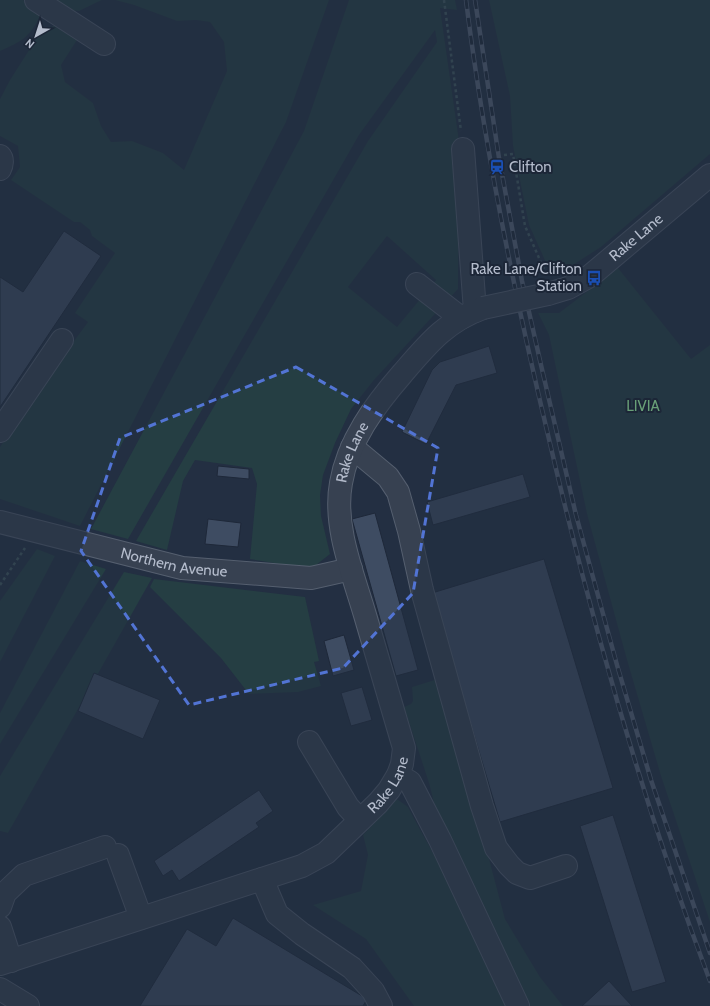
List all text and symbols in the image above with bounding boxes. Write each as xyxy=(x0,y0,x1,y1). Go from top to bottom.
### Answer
north arrow xyxy=(16,16,56,56)
text: N xyxy=(22,36,37,52)
station icon: Clifton xyxy=(488,158,506,176)
place label: Clifton xyxy=(509,158,552,176)
street label: Rake Lane xyxy=(606,209,667,265)
place label: Rake Lane/Clifton Station xyxy=(470,260,582,295)
bus stop icon: Rake Lane/Clifton Station xyxy=(585,269,603,287)
park label: LIVIA xyxy=(626,397,661,415)
street label: Rake Lane xyxy=(332,418,373,484)
street label: Northern Avenue xyxy=(119,544,228,581)
street label: Rake Lane xyxy=(364,756,412,817)

